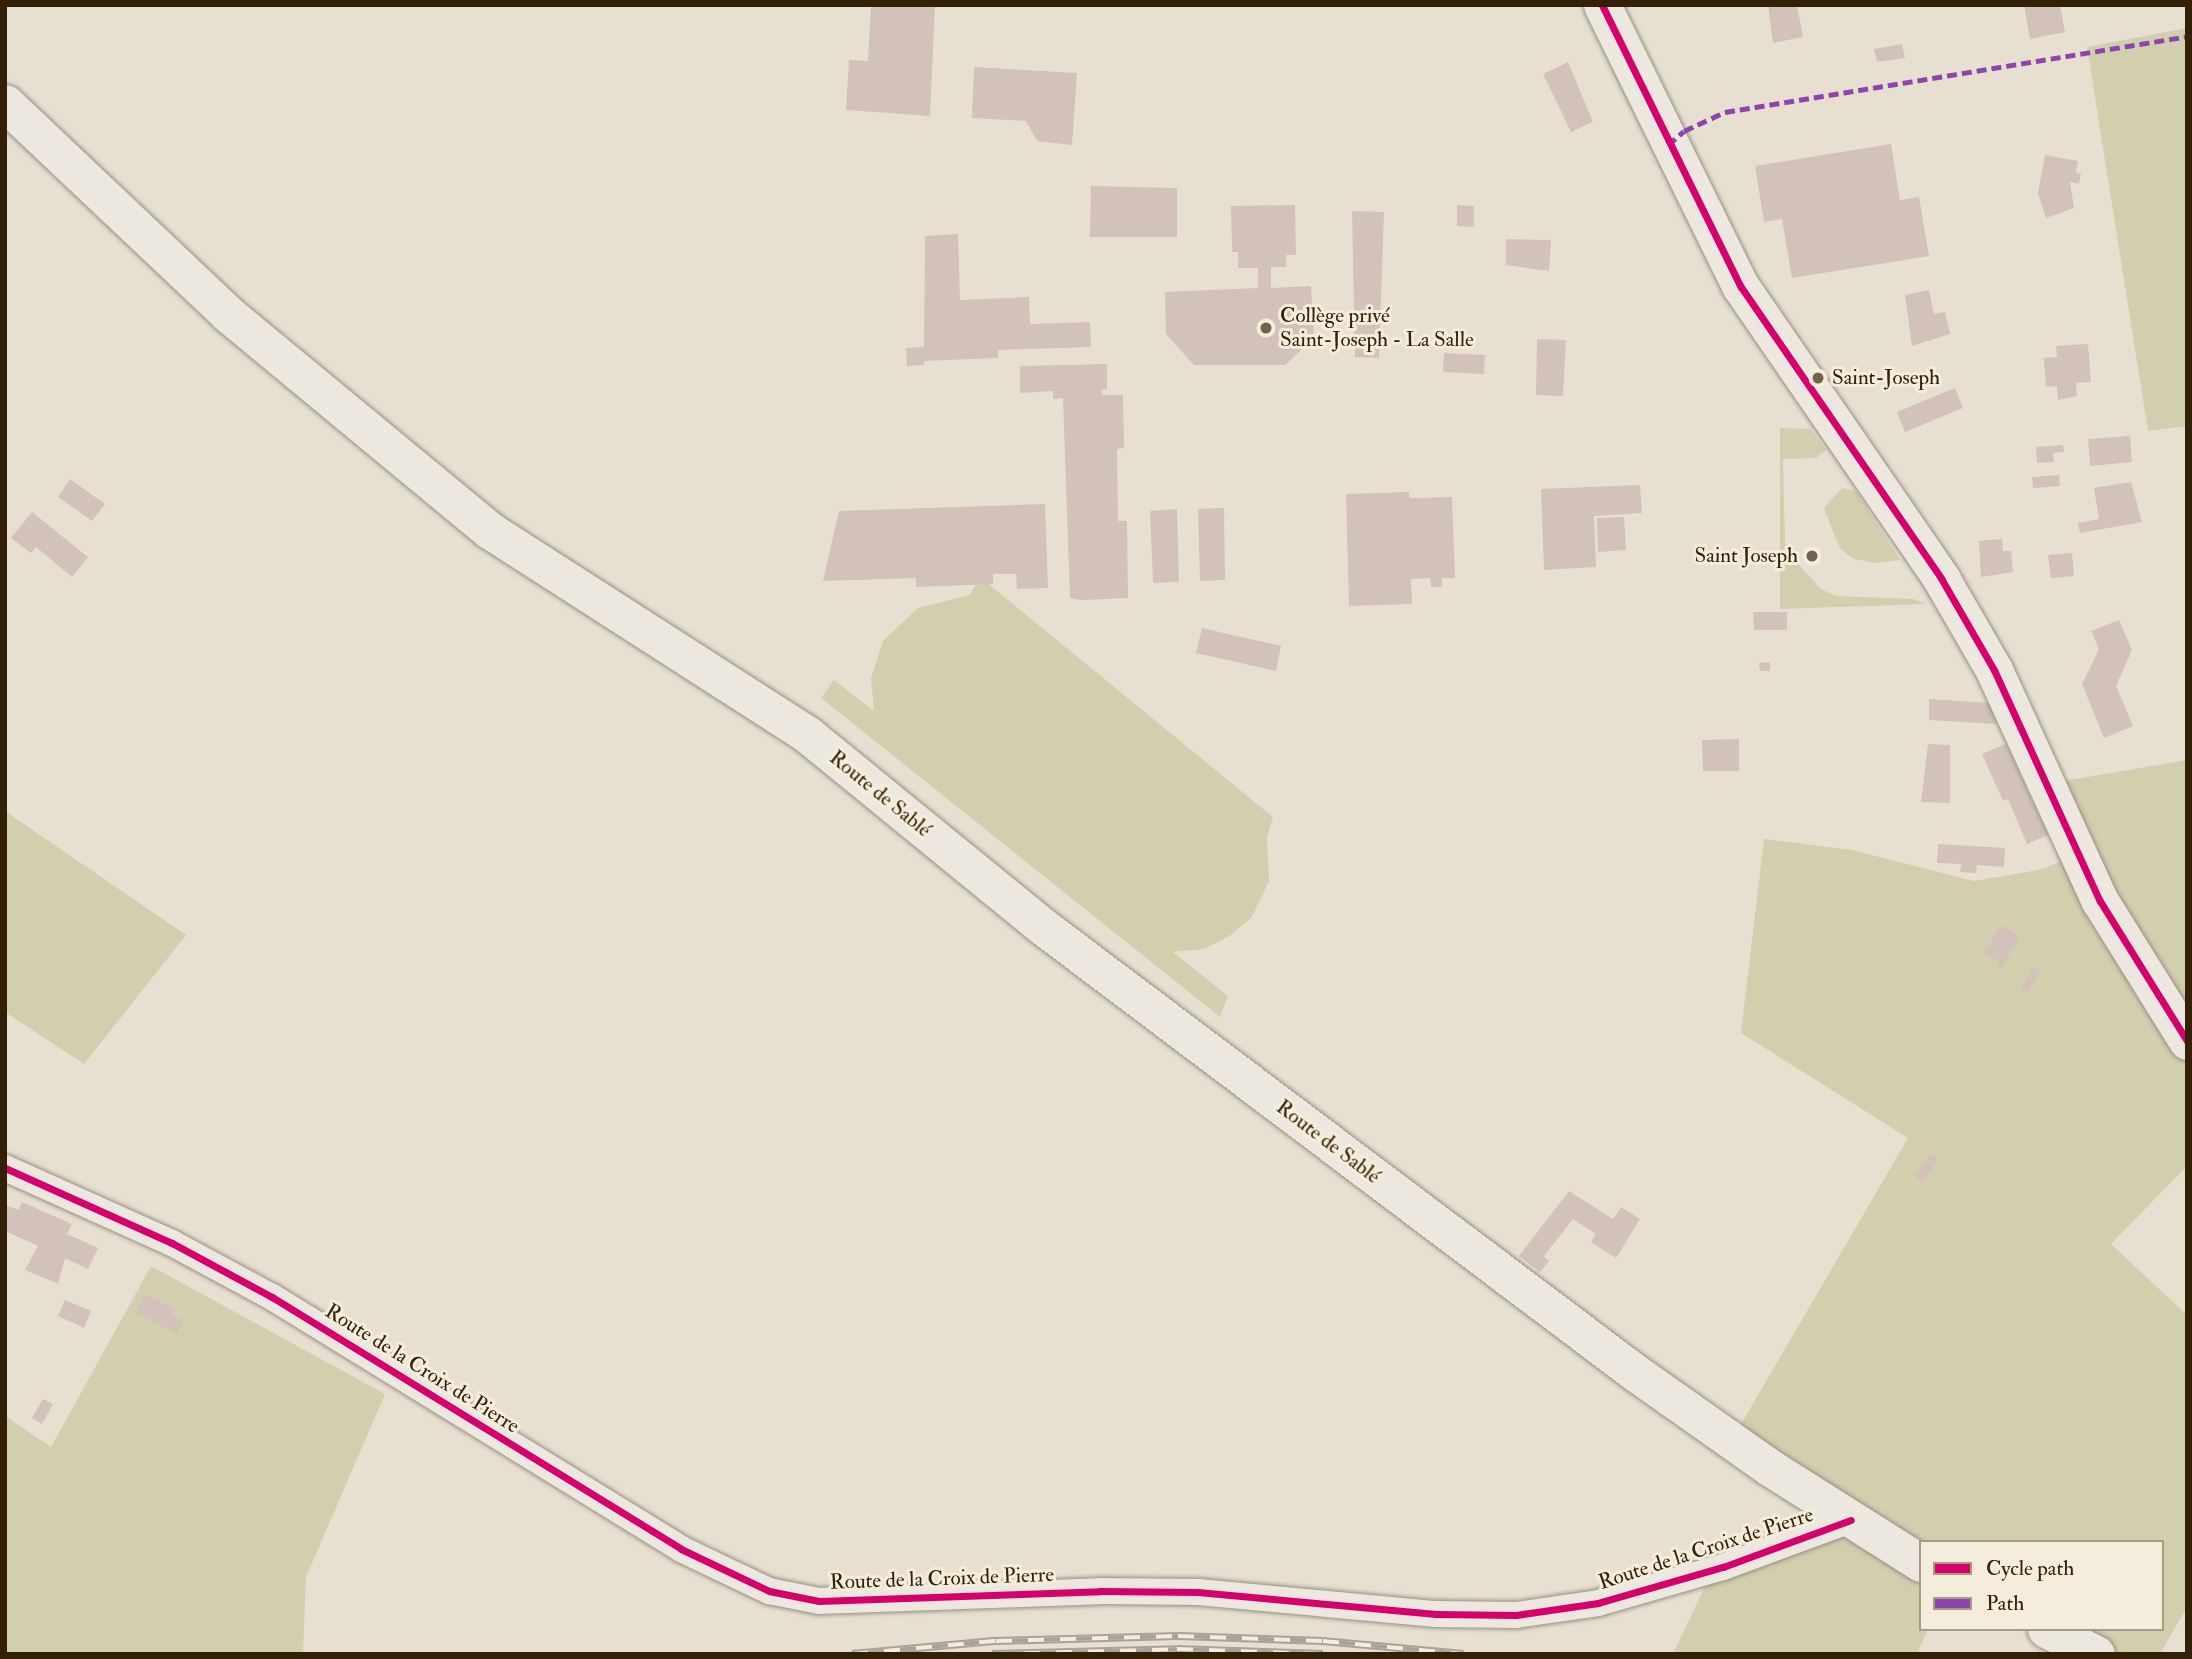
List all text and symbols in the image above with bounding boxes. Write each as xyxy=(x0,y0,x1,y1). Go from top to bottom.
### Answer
place label: Collège privé Saint-Joseph - La Salle xyxy=(1280,303,1474,353)
marker: Collège privé Saint-Joseph - La Salle xyxy=(1258,320,1274,336)
place label: Saint-Joseph xyxy=(1832,365,1940,391)
marker: Saint-Joseph xyxy=(1810,370,1826,386)
place label: Saint Joseph xyxy=(1694,543,1798,569)
marker: Saint Joseph xyxy=(1804,548,1820,564)
street label: Route de Sablé xyxy=(824,745,936,843)
street label: Route de Sablé xyxy=(1271,1095,1385,1189)
street label: Route de la Croix de Pierre xyxy=(320,1299,524,1439)
street label: Route de la Croix de Pierre xyxy=(1595,1502,1817,1596)
legend xyxy=(1919,1540,2164,1631)
text: Cycle path xyxy=(1986,1555,2074,1582)
street label: Route de la Croix de Pierre xyxy=(829,1562,1055,1596)
text: Path xyxy=(1986,1590,2024,1617)

